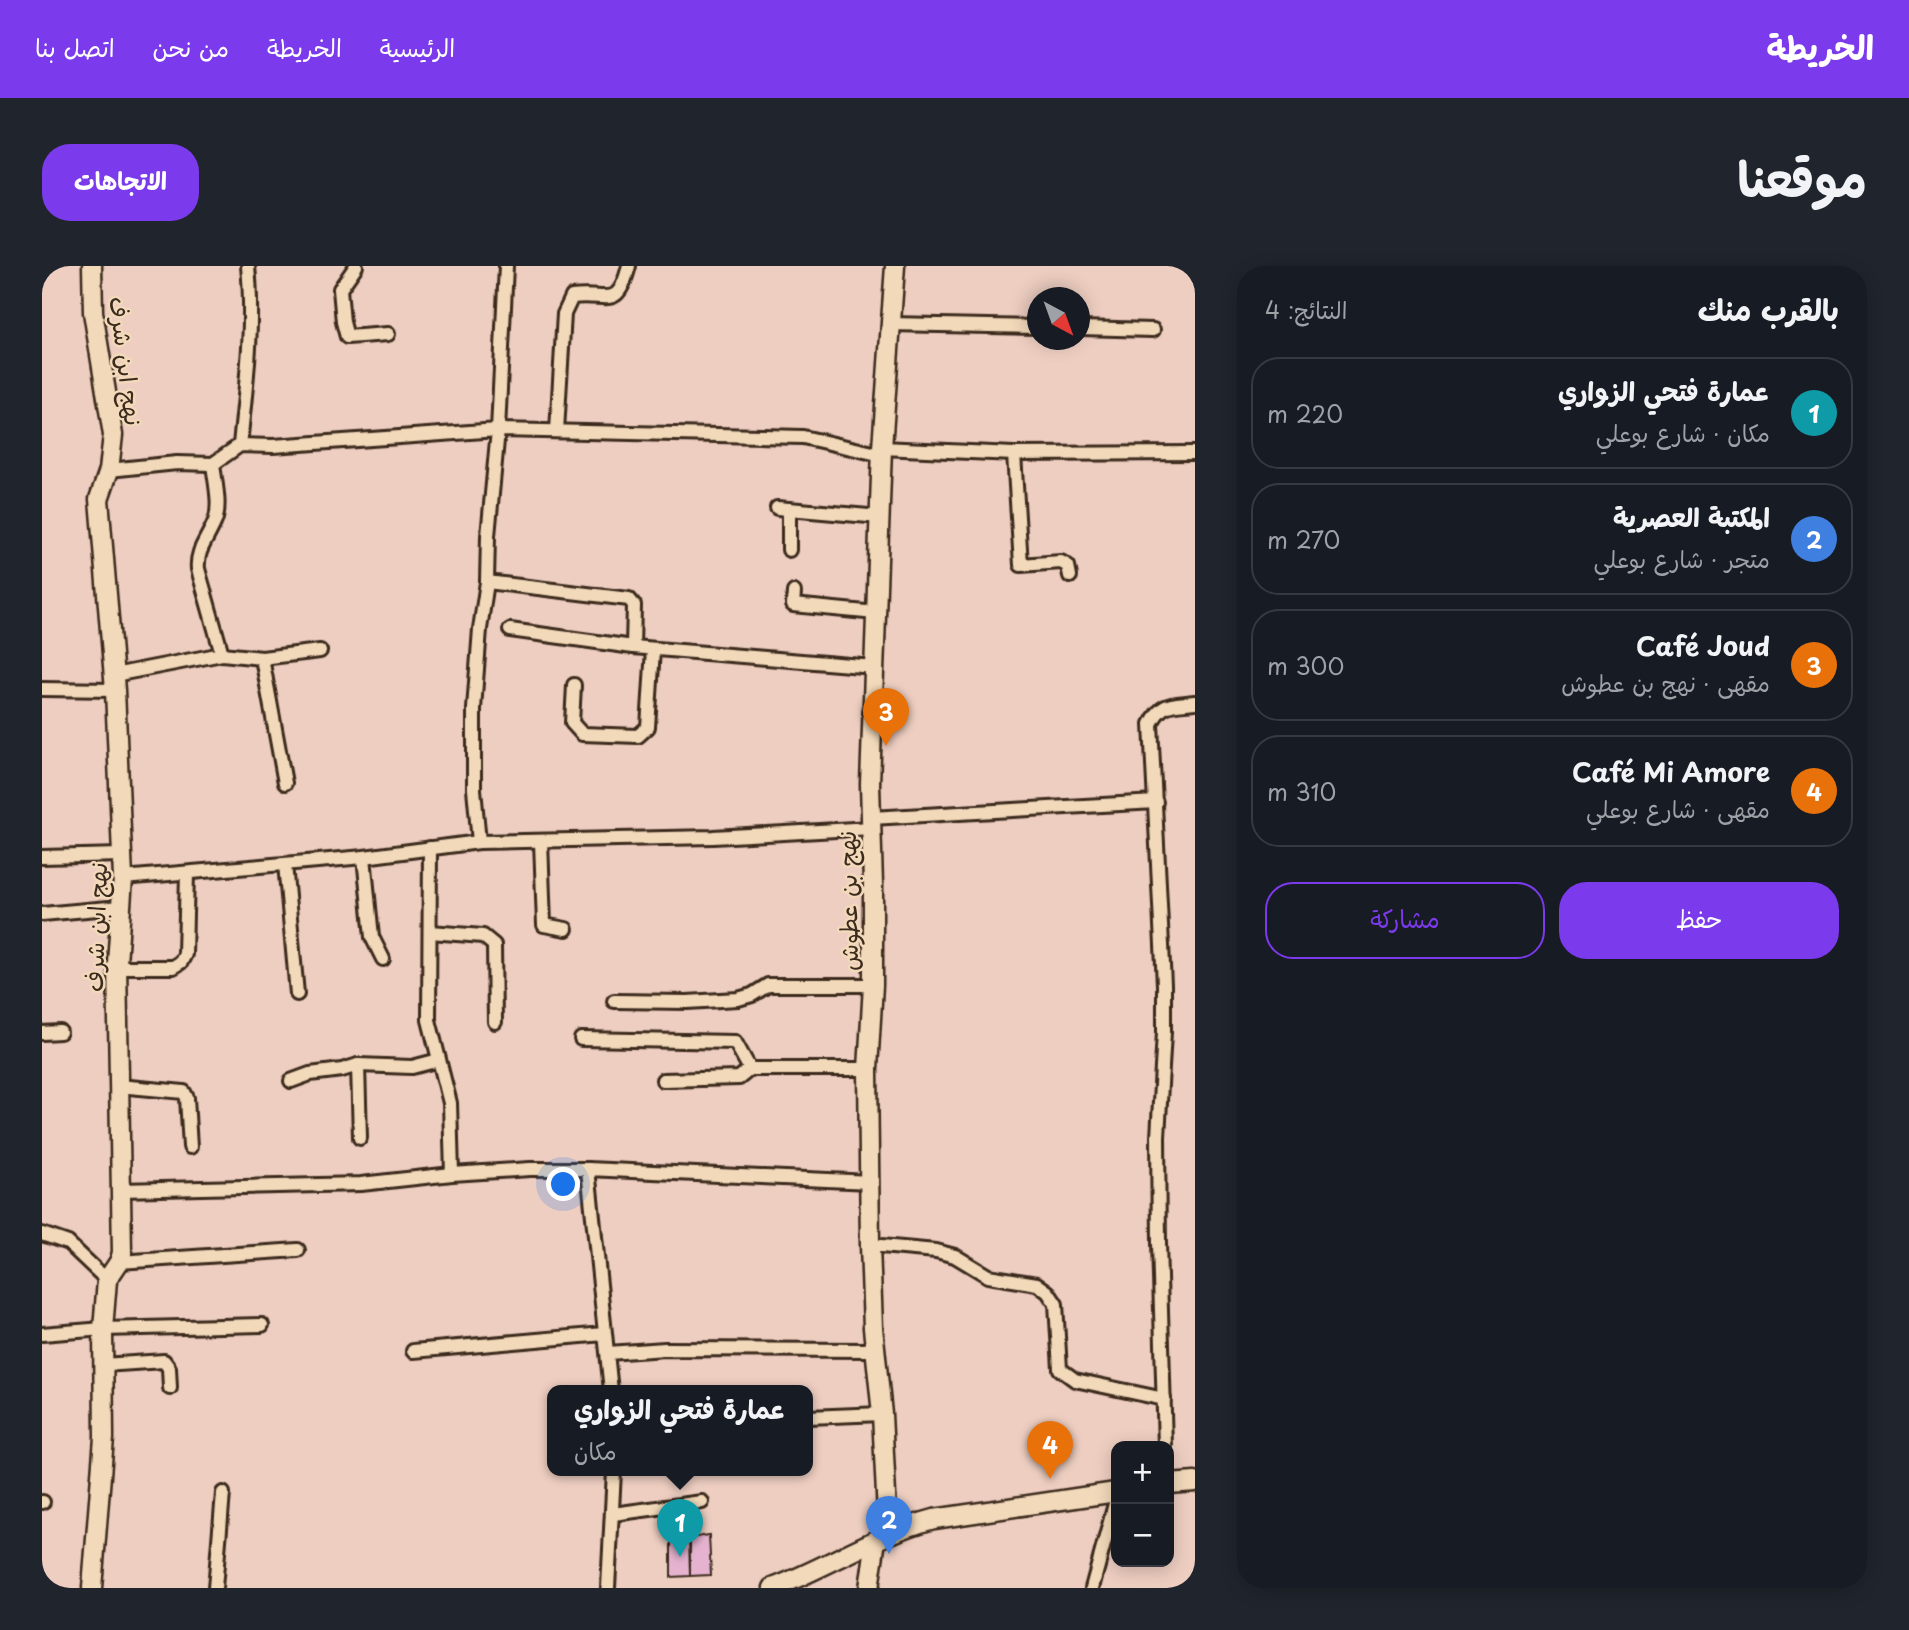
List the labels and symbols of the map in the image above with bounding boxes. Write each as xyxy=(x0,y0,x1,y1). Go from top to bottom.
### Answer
north arrow xyxy=(1027,287,1090,350)
street label: نهج ابن شرف xyxy=(101,294,153,428)
pin: 3 xyxy=(863,688,909,746)
street label: نهج بن عطوش xyxy=(828,830,866,972)
street label: نهج ابن شرف xyxy=(75,861,115,993)
your location xyxy=(546,1167,580,1201)
pin: 4 xyxy=(1027,1421,1073,1479)
pin: 2 xyxy=(866,1496,912,1554)
pin: 1 xyxy=(657,1499,703,1557)

